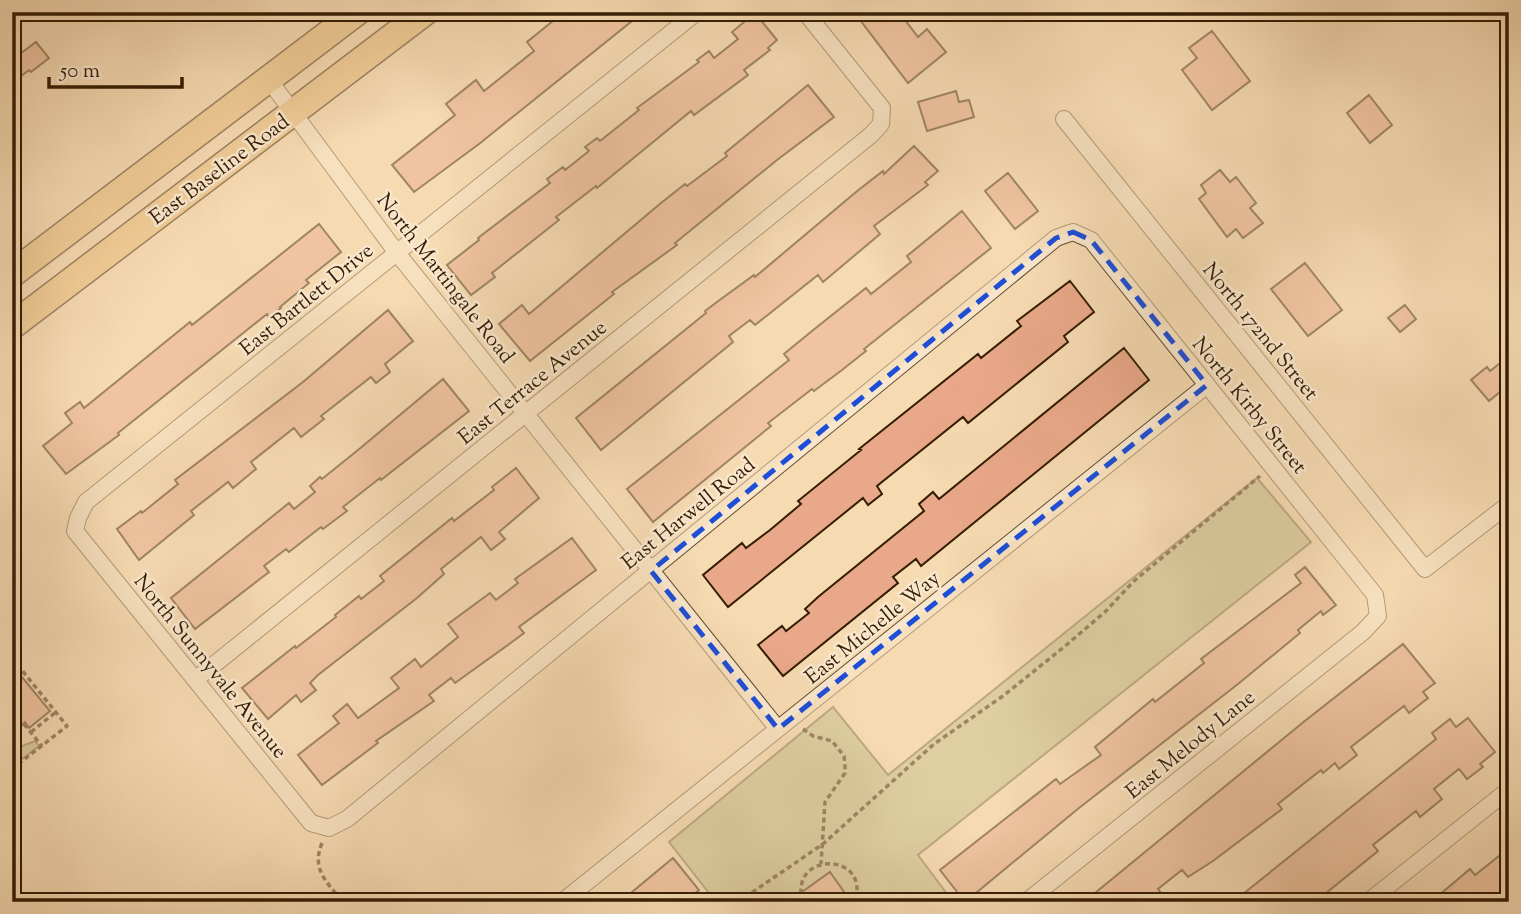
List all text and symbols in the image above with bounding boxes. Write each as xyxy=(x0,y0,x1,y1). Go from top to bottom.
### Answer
scale bar xyxy=(49,46,182,90)
text: 50 m xyxy=(59,57,100,87)
street label: East Baseline Road xyxy=(144,108,297,233)
street label: North Martingale Road xyxy=(368,188,521,371)
street label: East Bartlett Drive xyxy=(234,237,381,364)
street label: North 172nd Street xyxy=(1194,257,1325,408)
street label: East Terrace Avenue xyxy=(452,314,614,453)
street label: North Kirby Street xyxy=(1184,331,1313,481)
street label: East Harwell Road xyxy=(616,451,763,578)
street label: East Michelle Way xyxy=(799,564,948,693)
street label: North Sunnyvale Avenue xyxy=(125,569,293,766)
street label: East Melody Lane xyxy=(1120,684,1262,807)

